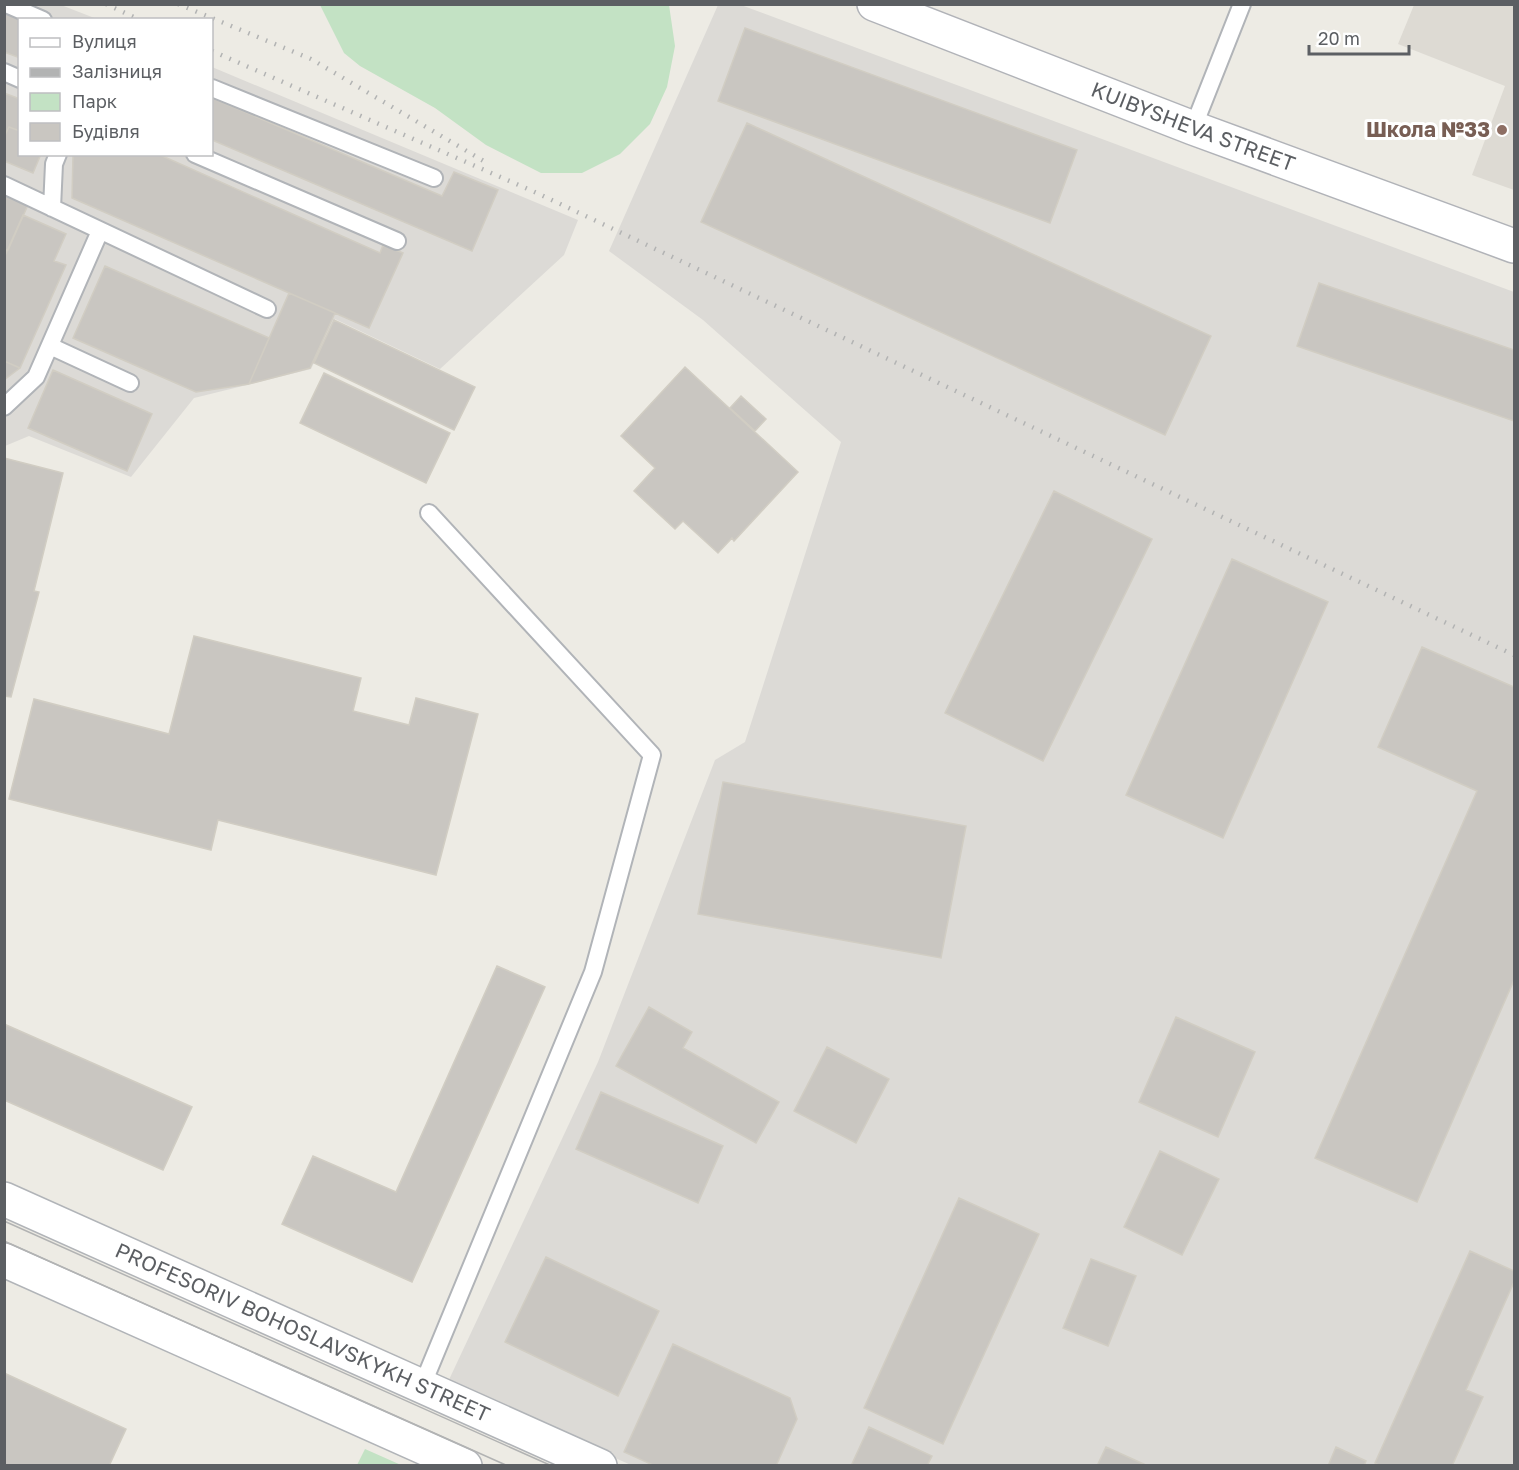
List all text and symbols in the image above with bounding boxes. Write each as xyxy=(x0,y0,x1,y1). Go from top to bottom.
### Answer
legend xyxy=(18,18,213,156)
scale bar xyxy=(1309,18,1410,56)
text: 20 m xyxy=(1318,27,1360,49)
text: Вулиця xyxy=(72,30,137,52)
text: Залізниця xyxy=(72,60,162,82)
street label: KUIBYSHEVA STREET xyxy=(1088,76,1299,176)
text: Парк xyxy=(72,90,117,112)
place label: Школа №33 xyxy=(1366,116,1490,142)
text: Будівля xyxy=(72,120,140,142)
marker: Школа №33 xyxy=(1495,123,1509,137)
street label: PROFESORIV BOHOSLAVSKYKH STREET xyxy=(111,1237,494,1427)

